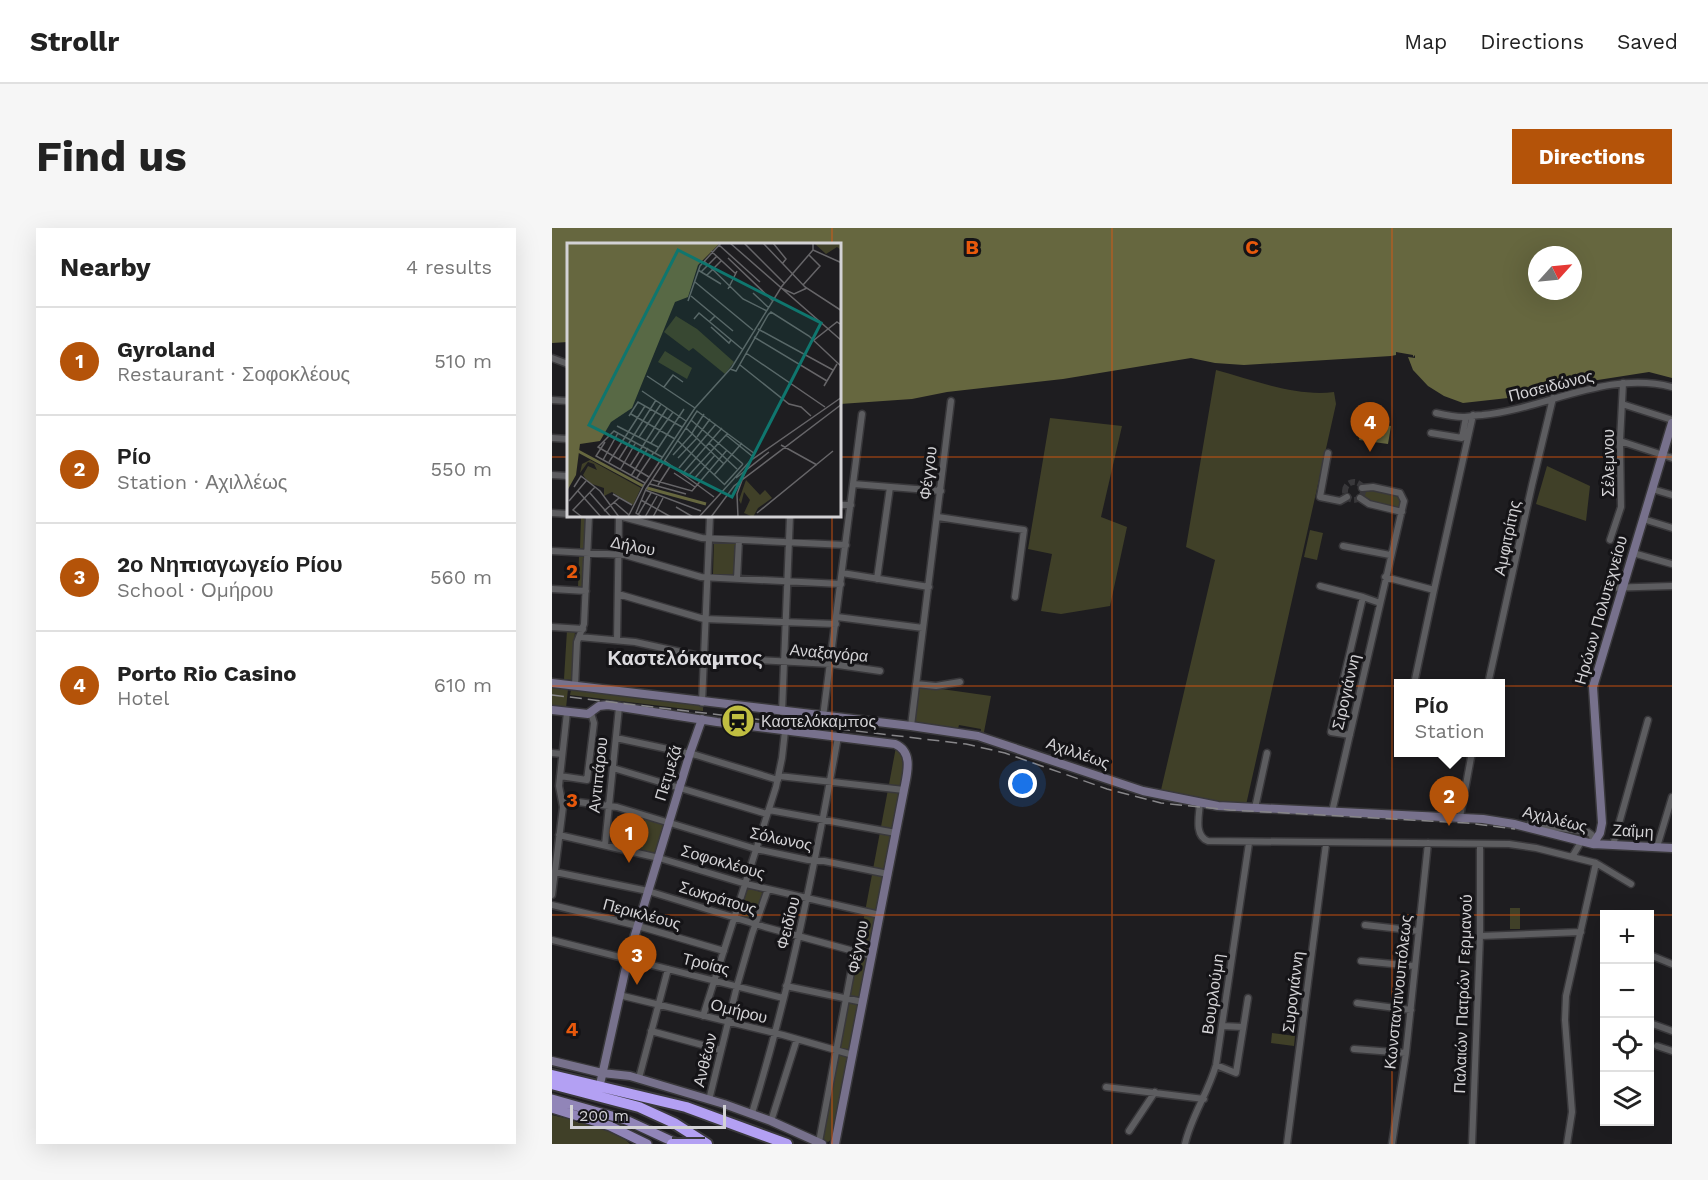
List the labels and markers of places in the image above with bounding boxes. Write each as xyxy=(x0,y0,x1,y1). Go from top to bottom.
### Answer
pin: 4 xyxy=(1350,402,1390,452)
station icon: Καστελόκαμπος xyxy=(720,703,756,739)
place label: Καστελόκαμπος xyxy=(761,712,876,731)
pin: 2 xyxy=(1430,776,1468,826)
pin: 1 xyxy=(610,814,649,863)
pin: 3 xyxy=(618,936,656,985)

